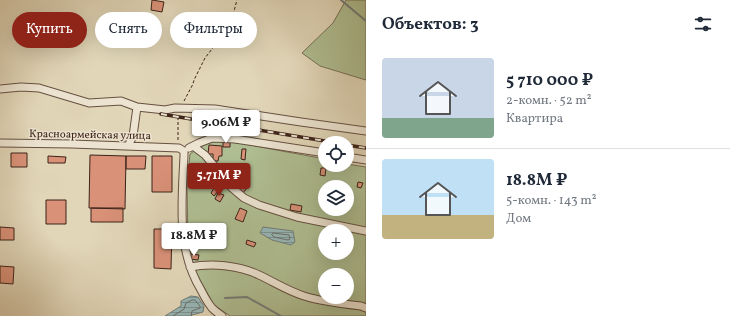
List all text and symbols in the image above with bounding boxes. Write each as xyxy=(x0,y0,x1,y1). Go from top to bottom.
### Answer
chip: Купить xyxy=(12,12,87,48)
chip: Снять xyxy=(95,12,162,48)
chip: Фильтры xyxy=(170,12,257,48)
text: Объектов: 3 xyxy=(382,13,479,36)
icon: filters xyxy=(692,13,714,35)
text: 5 710 000 ₽ xyxy=(506,69,593,92)
icon: home xyxy=(414,74,462,122)
text: 2-комн. · 52 m² xyxy=(506,92,592,110)
pin: 9.06M ₽ xyxy=(189,110,263,144)
text: Квартира xyxy=(506,110,563,128)
text: 9.06M ₽ xyxy=(201,114,251,132)
street label: Красноармейская улица xyxy=(29,127,152,144)
map controls xyxy=(318,136,354,304)
button: locate xyxy=(318,136,354,172)
pin: 5.71M ₽ xyxy=(182,163,256,197)
text: 5.71M ₽ xyxy=(196,167,242,185)
text: 18.8M ₽ xyxy=(506,169,567,192)
icon: home xyxy=(414,175,462,223)
button: layers xyxy=(318,180,354,216)
text: 5-комн. · 143 m² xyxy=(506,192,597,210)
text: Дом xyxy=(506,210,531,228)
pin: 18.8M ₽ xyxy=(157,223,231,257)
button: + xyxy=(318,224,354,260)
text: 18.8M ₽ xyxy=(171,227,217,245)
button: − xyxy=(318,268,354,304)

